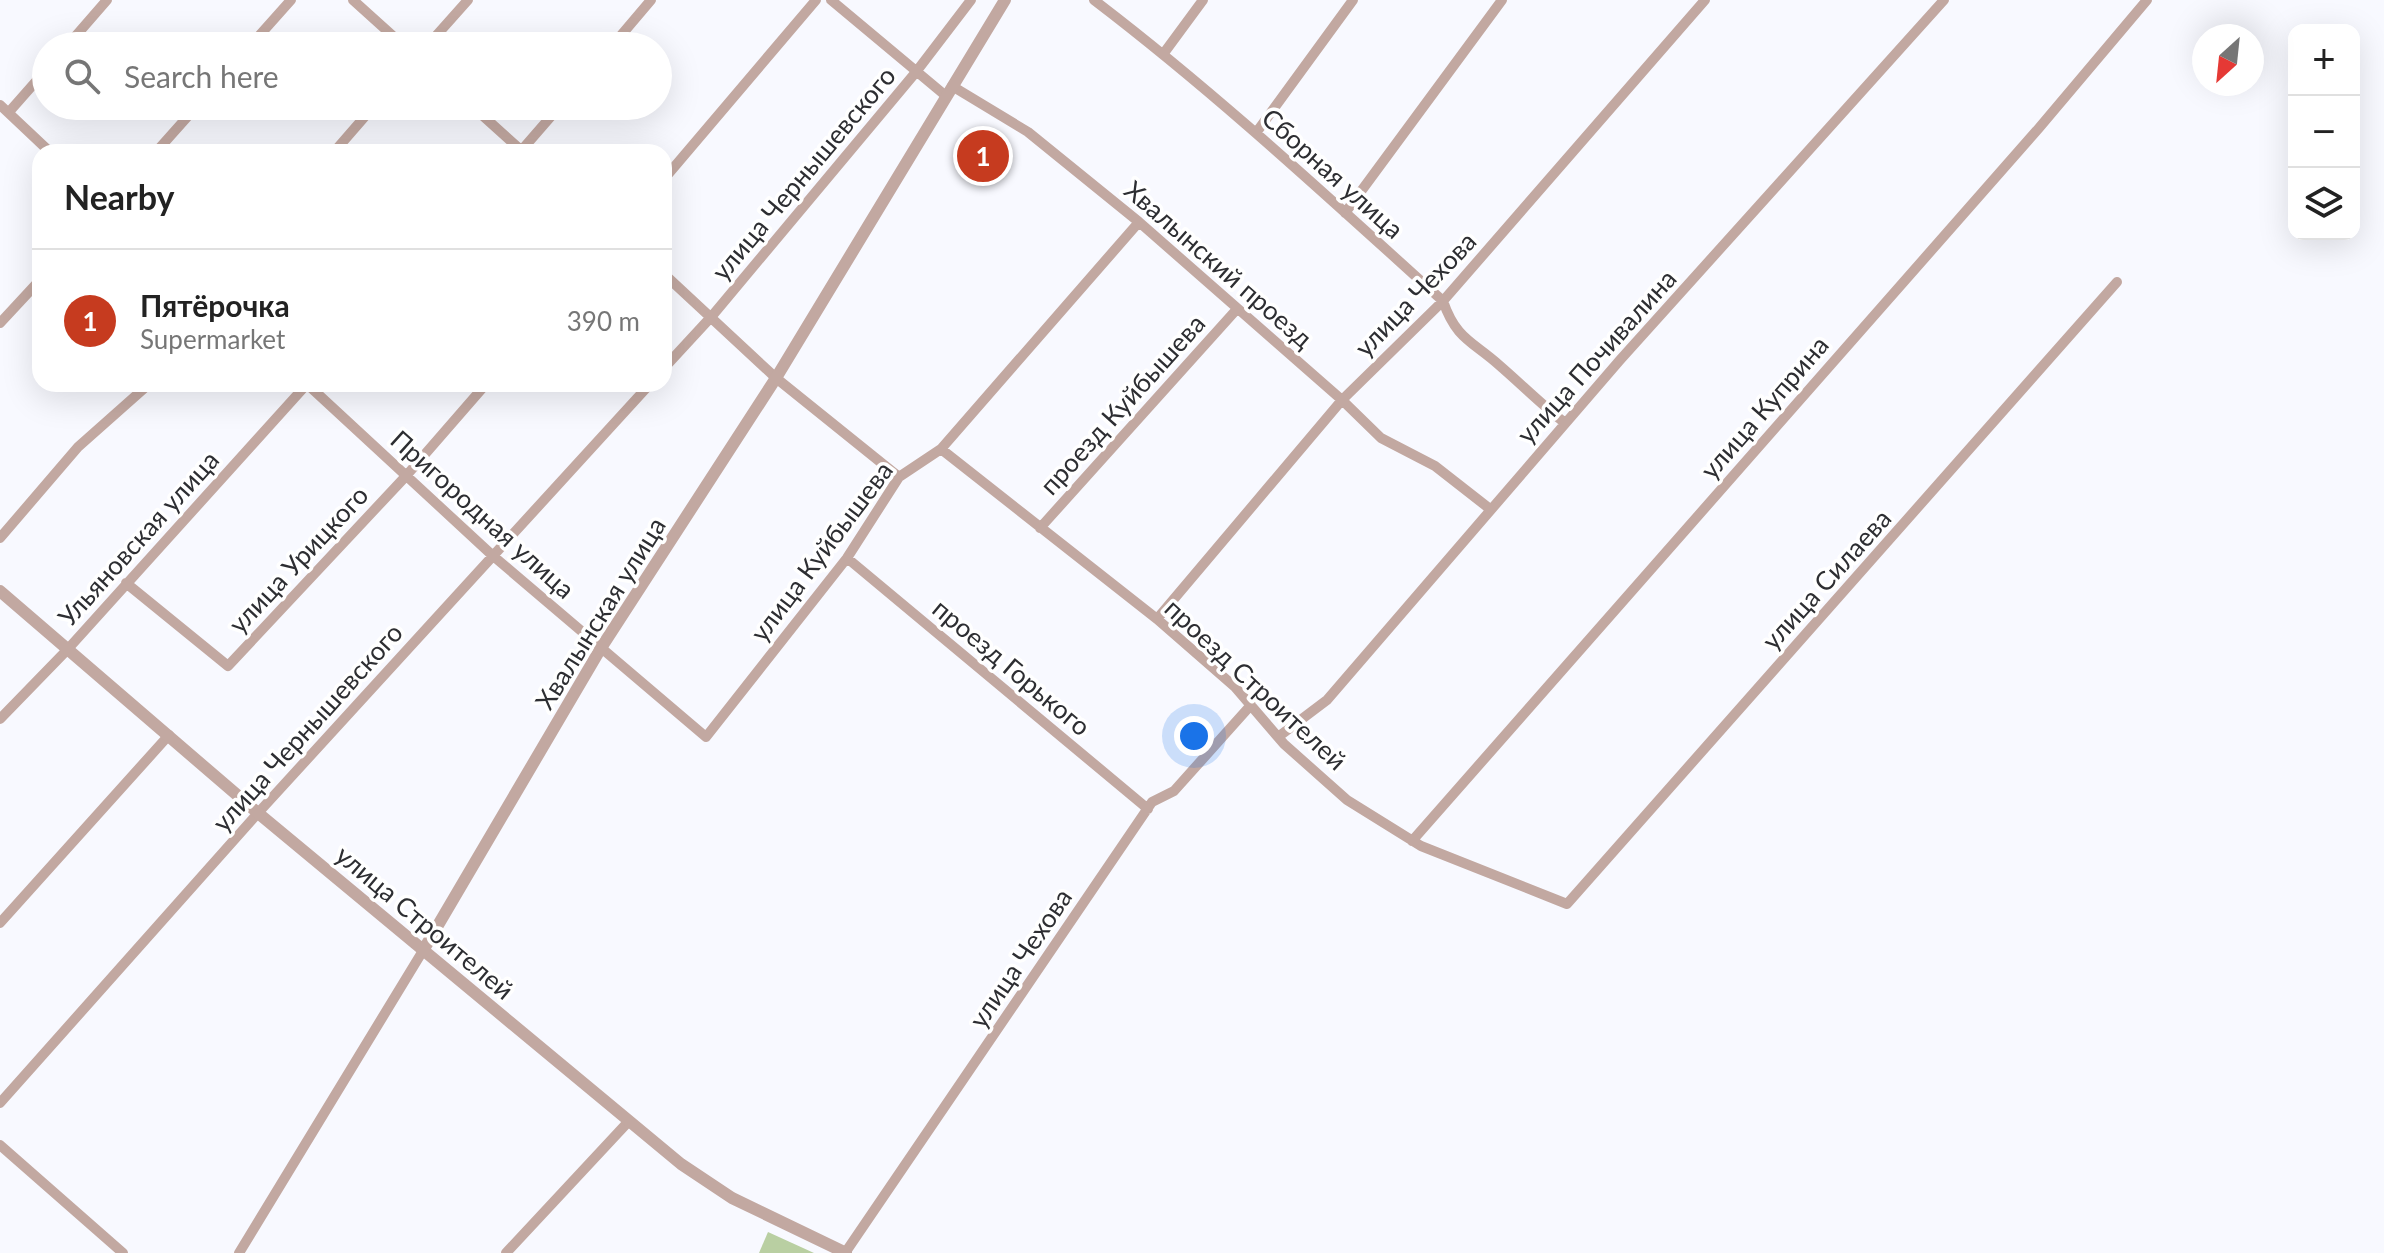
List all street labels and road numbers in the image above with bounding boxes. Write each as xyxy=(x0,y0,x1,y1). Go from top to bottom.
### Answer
street label: улица Чернышевского xyxy=(704,60,902,286)
street label: Сборная улица xyxy=(1256,101,1410,245)
street label: Хвалынский проезд xyxy=(1118,174,1320,354)
street label: улица Чехова xyxy=(1348,225,1482,363)
street label: улица Почивалина xyxy=(1509,262,1683,450)
street label: проезд Куйбышева xyxy=(1033,307,1211,501)
street label: улица Куприна xyxy=(1693,329,1835,485)
street label: Пригородная улица xyxy=(385,423,581,605)
street label: Ульяновская улица xyxy=(51,444,225,632)
street label: улица Куйбышева xyxy=(743,455,899,647)
street label: улица Урицкого xyxy=(222,479,374,639)
street label: улица Силаева xyxy=(1755,502,1897,656)
street label: Хвалынская улица xyxy=(528,511,672,715)
street label: проезд Горького xyxy=(927,592,1097,742)
street label: проезд Строителей xyxy=(1159,592,1353,776)
street label: улица Чернышевского xyxy=(205,616,409,838)
street label: улица Строителей xyxy=(330,838,520,1006)
street label: улица Чехова xyxy=(962,882,1078,1034)

